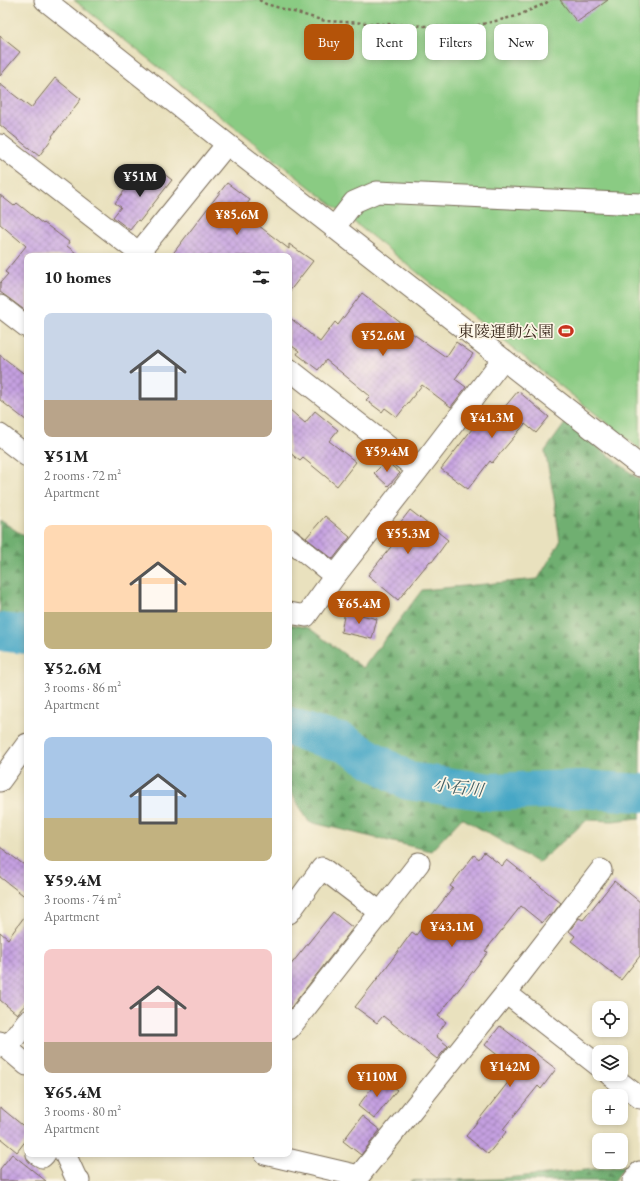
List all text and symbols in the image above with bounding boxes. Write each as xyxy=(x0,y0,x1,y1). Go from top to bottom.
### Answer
chip: Buy xyxy=(304,24,354,60)
chip: Rent xyxy=(362,24,417,60)
chip: Filters xyxy=(425,24,486,60)
chip: New xyxy=(494,24,548,60)
pin: ¥51M xyxy=(116,164,164,198)
text: ¥51M xyxy=(123,168,157,185)
pin: ¥85.6M xyxy=(204,202,270,236)
text: ¥85.6M xyxy=(215,206,259,223)
text: 10 homes xyxy=(44,266,111,288)
icon: filters xyxy=(250,266,272,288)
place label: 東陵運動公園 xyxy=(458,321,554,342)
sports icon: 東陵運動公園 xyxy=(557,322,575,340)
pin: ¥52.6M xyxy=(350,323,416,357)
text: ¥52.6M xyxy=(361,327,405,344)
icon: home xyxy=(122,339,194,411)
pin: ¥41.3M xyxy=(459,405,525,439)
text: ¥41.3M xyxy=(470,409,514,426)
pin: ¥59.4M xyxy=(354,439,420,473)
text: ¥59.4M xyxy=(365,443,409,460)
text: ¥51M xyxy=(44,445,89,467)
text: 2 rooms · 72 m² xyxy=(44,467,121,484)
text: Apartment xyxy=(44,484,99,501)
pin: ¥55.3M xyxy=(375,521,441,555)
text: ¥55.3M xyxy=(386,525,430,542)
icon: home xyxy=(122,551,194,623)
pin: ¥65.4M xyxy=(326,591,392,625)
text: ¥65.4M xyxy=(337,595,381,612)
text: ¥52.6M xyxy=(44,657,102,679)
text: 3 rooms · 86 m² xyxy=(44,679,121,696)
text: Apartment xyxy=(44,696,99,713)
icon: home xyxy=(122,763,194,835)
water label: 小石川 xyxy=(431,773,487,801)
text: ¥59.4M xyxy=(44,869,102,891)
text: 3 rooms · 74 m² xyxy=(44,891,121,908)
text: Apartment xyxy=(44,908,99,925)
pin: ¥43.1M xyxy=(419,914,485,948)
text: ¥43.1M xyxy=(430,918,474,935)
icon: home xyxy=(122,975,194,1047)
map controls xyxy=(592,1001,628,1169)
button: locate xyxy=(592,1001,628,1037)
button: layers xyxy=(592,1045,628,1081)
pin: ¥142M xyxy=(482,1054,538,1088)
text: ¥142M xyxy=(489,1058,531,1075)
pin: ¥110M xyxy=(349,1064,405,1098)
text: ¥110M xyxy=(356,1068,398,1085)
text: ¥65.4M xyxy=(44,1081,102,1103)
button: + xyxy=(592,1089,628,1125)
text: 3 rooms · 80 m² xyxy=(44,1103,121,1120)
text: Apartment xyxy=(44,1120,99,1137)
button: − xyxy=(592,1133,628,1169)

